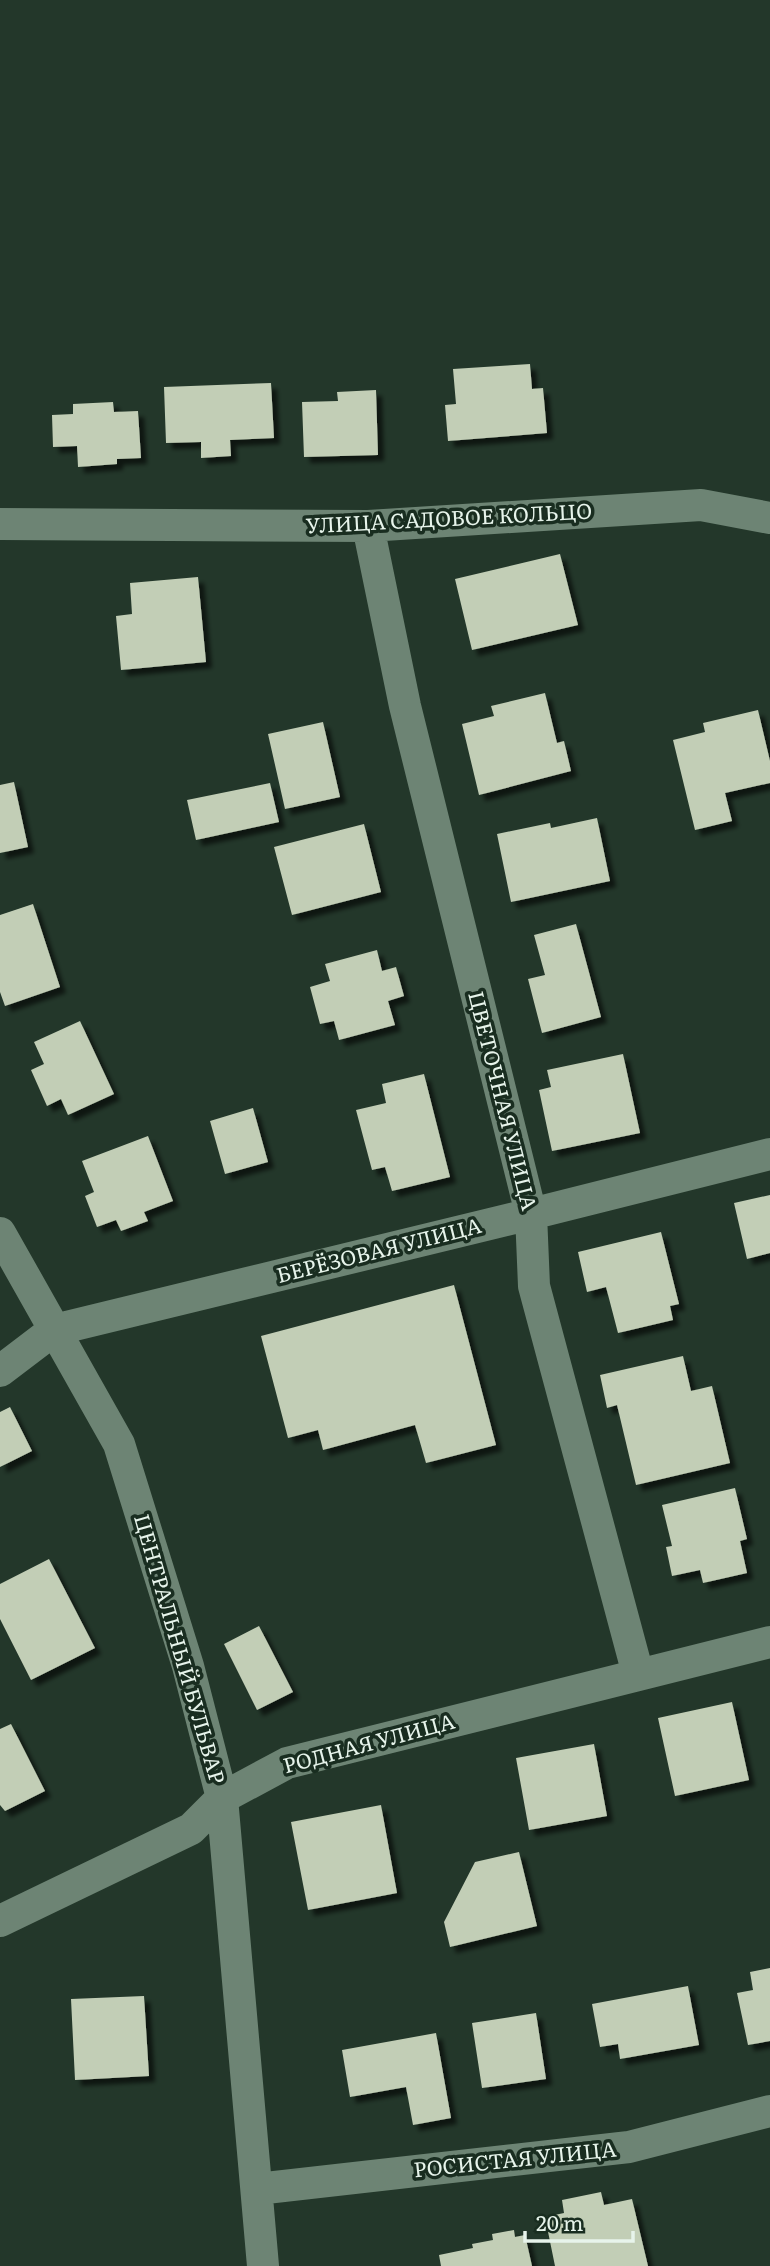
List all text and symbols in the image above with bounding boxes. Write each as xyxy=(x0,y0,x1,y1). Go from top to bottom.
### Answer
street label: УЛИЦА САДОВОЕ КОЛЬЦО xyxy=(305,494,593,539)
street label: ЦВЕТОЧНАЯ УЛИЦА xyxy=(462,988,547,1214)
street label: БЕРЁЗОВАЯ УЛИЦА xyxy=(273,1208,485,1289)
street label: ЦЕНТРАЛЬНЫЙ БУЛЬВАР xyxy=(128,1510,235,1787)
street label: РОДНАЯ УЛИЦА xyxy=(279,1704,458,1779)
street label: РОСИСТАЯ УЛИЦА xyxy=(412,2131,618,2184)
scale bar xyxy=(525,2200,634,2244)
text: 20 m xyxy=(536,2206,583,2237)

